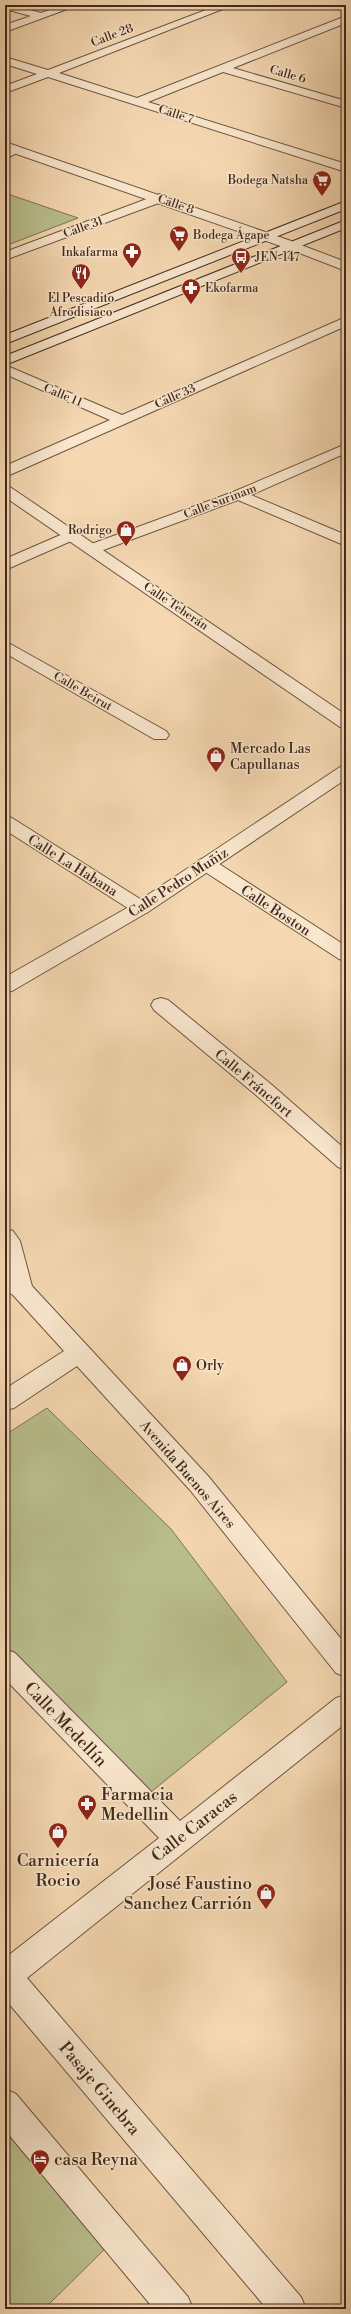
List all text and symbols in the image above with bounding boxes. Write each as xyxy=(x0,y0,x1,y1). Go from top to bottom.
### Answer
street label: Calle 28 xyxy=(89,21,135,50)
street label: Calle 6 xyxy=(268,62,308,87)
street label: Calle 7 xyxy=(156,102,195,127)
supermarket icon: Bodega Natsha xyxy=(311,169,333,197)
place label: Bodega Natsha xyxy=(227,173,309,188)
street label: Calle 8 xyxy=(156,191,196,218)
street label: Calle 31 xyxy=(61,213,106,242)
supermarket icon: Bodega Ágape xyxy=(168,224,190,252)
place label: Bodega Ágape xyxy=(192,226,270,243)
pharmacy icon: Inkafarma xyxy=(121,241,143,269)
place label: Inkafarma xyxy=(61,245,119,260)
bus stop icon: JEN-147 xyxy=(230,246,252,274)
place label: JEN-147 xyxy=(254,250,300,265)
restaurant icon: El Pescadito Afrodisiaco xyxy=(70,262,92,290)
pharmacy icon: Ekofarma xyxy=(180,277,202,305)
place label: Ekofarma xyxy=(205,281,259,296)
place label: El Pescadito Afrodisiaco xyxy=(48,291,115,320)
street label: Calle 11 xyxy=(41,381,85,411)
street label: Calle 33 xyxy=(152,381,198,412)
street label: Calle Surinam xyxy=(182,481,259,522)
shop icon: Rodrigo xyxy=(115,519,137,547)
place label: Rodrigo xyxy=(68,523,112,538)
street label: Calle Teherán xyxy=(140,579,211,634)
street label: Calle Beirut xyxy=(51,669,115,715)
place label: Mercado Las Capullanas xyxy=(230,740,311,774)
shop icon: Mercado Las Capullanas xyxy=(205,745,227,773)
street label: Calle La Habana xyxy=(24,831,122,901)
street label: Calle Pedro Muñiz xyxy=(125,844,232,922)
street label: Calle Boston xyxy=(237,882,314,940)
street label: Calle Fráncfort xyxy=(211,1046,296,1122)
shop icon: Orly xyxy=(171,1354,193,1382)
place label: Orly xyxy=(196,1357,224,1375)
street label: Avenida Buenos Aires xyxy=(135,1416,239,1532)
street label: Calle Medellín xyxy=(19,1677,111,1772)
place label: Farmacia Medellin xyxy=(101,1784,174,1826)
street label: Calle Caracas xyxy=(147,1786,242,1867)
pharmacy icon: Farmacia Medellin xyxy=(76,1793,98,1821)
shop icon: Carnicería Rocio xyxy=(47,1821,69,1849)
place label: Carnicería Rocio xyxy=(17,1850,100,1892)
place label: José Faustino Sanchez Carrión xyxy=(124,1873,252,1915)
shop icon: José Faustino Sanchez Carrión xyxy=(255,1882,277,1910)
street label: Pasaje Ginebra xyxy=(54,2037,145,2140)
hotel icon: casa Reyna xyxy=(29,2148,51,2176)
place label: casa Reyna xyxy=(54,2149,138,2171)

